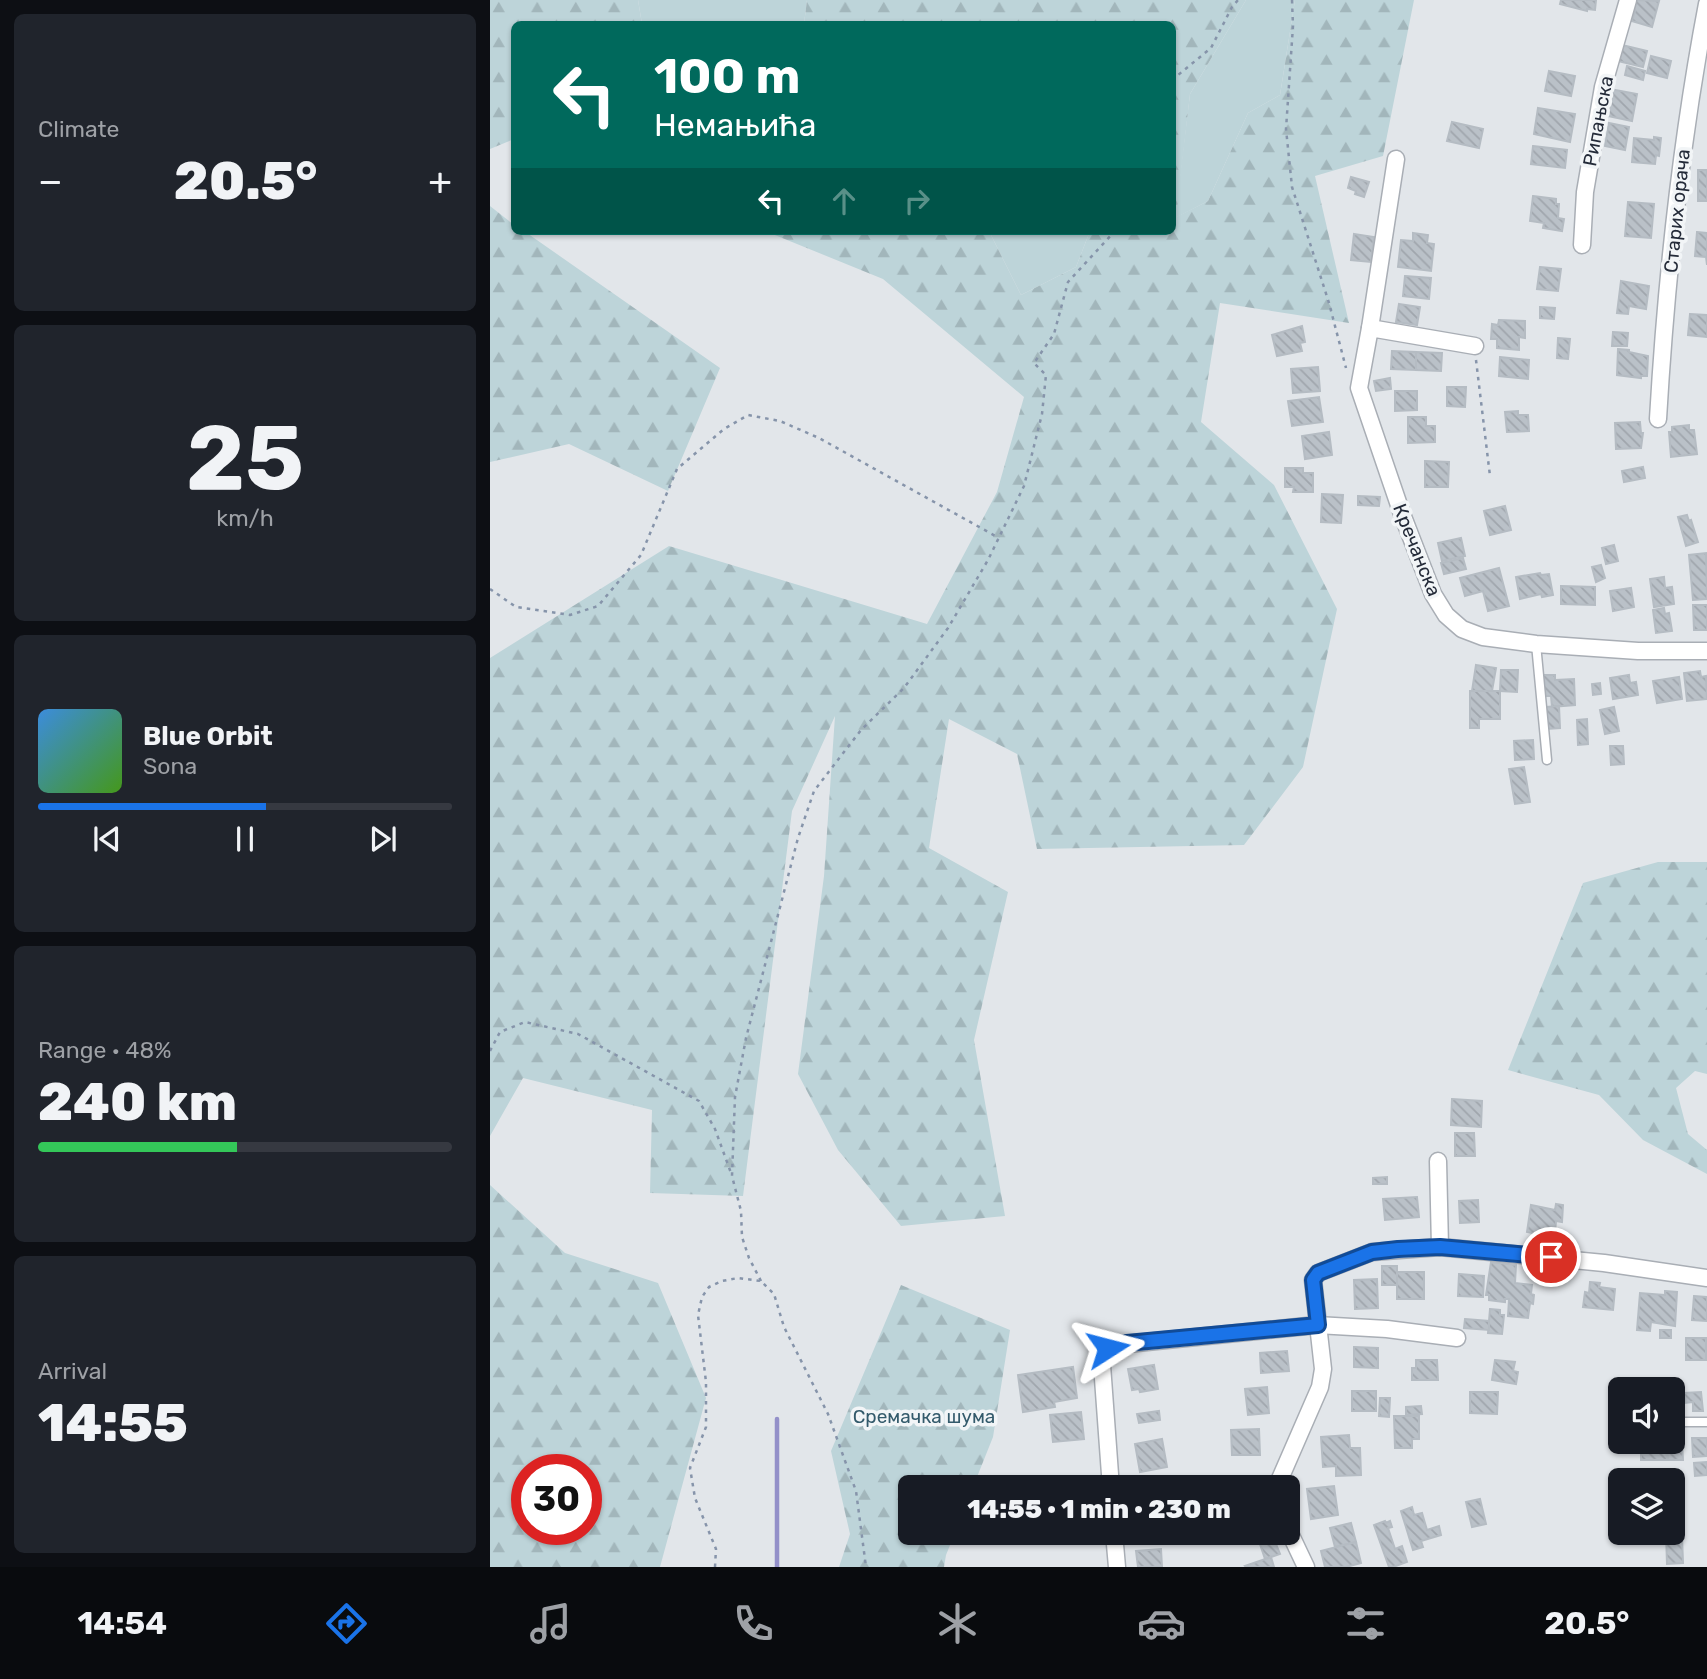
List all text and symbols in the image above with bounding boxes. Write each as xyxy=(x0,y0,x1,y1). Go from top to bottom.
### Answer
text: 100 m xyxy=(654,47,800,105)
icon: left xyxy=(539,49,630,140)
street label: Рипањска xyxy=(1578,74,1618,168)
text: Немањића xyxy=(654,106,817,144)
text: Climate xyxy=(38,115,119,143)
street label: Старих орача xyxy=(1659,148,1695,274)
text: 20.5° xyxy=(174,150,317,212)
text: − xyxy=(38,158,63,204)
text: + xyxy=(428,158,452,204)
icon: left xyxy=(752,182,790,220)
icon: ahead xyxy=(825,182,863,220)
icon: right xyxy=(898,182,936,220)
text: 25 xyxy=(186,404,304,512)
street label: Кречанска xyxy=(1388,500,1446,600)
text: km/h xyxy=(216,504,274,532)
text: Blue Orbit xyxy=(143,721,273,752)
text: Sona xyxy=(143,752,197,780)
icon: previous xyxy=(88,820,126,858)
icon: pause xyxy=(226,820,264,858)
icon: next xyxy=(364,820,402,858)
text: Range · 48% xyxy=(38,1036,172,1064)
text: 240 km xyxy=(38,1071,237,1133)
pin xyxy=(1521,1227,1581,1287)
icon: arrive xyxy=(1532,1238,1570,1276)
position arrow xyxy=(1071,1311,1145,1385)
text: Arrival xyxy=(38,1357,107,1385)
map controls xyxy=(1608,1377,1685,1545)
button: sound xyxy=(1608,1377,1685,1454)
text: 14:55 xyxy=(38,1392,188,1454)
park label: Сремачка шума xyxy=(853,1405,995,1428)
speed limit sign: 30 xyxy=(511,1454,602,1545)
button: layers xyxy=(1608,1468,1685,1545)
text: 14:55 · 1 min · 230 m xyxy=(967,1494,1231,1525)
icon: directions xyxy=(322,1599,371,1648)
icon: music xyxy=(526,1599,575,1648)
icon: phone xyxy=(729,1599,778,1648)
icon: climate xyxy=(933,1599,982,1648)
icon: car xyxy=(1137,1599,1186,1648)
icon: filters xyxy=(1341,1599,1390,1648)
text: 14:54 xyxy=(77,1604,167,1642)
text: 20.5° xyxy=(1544,1604,1630,1642)

